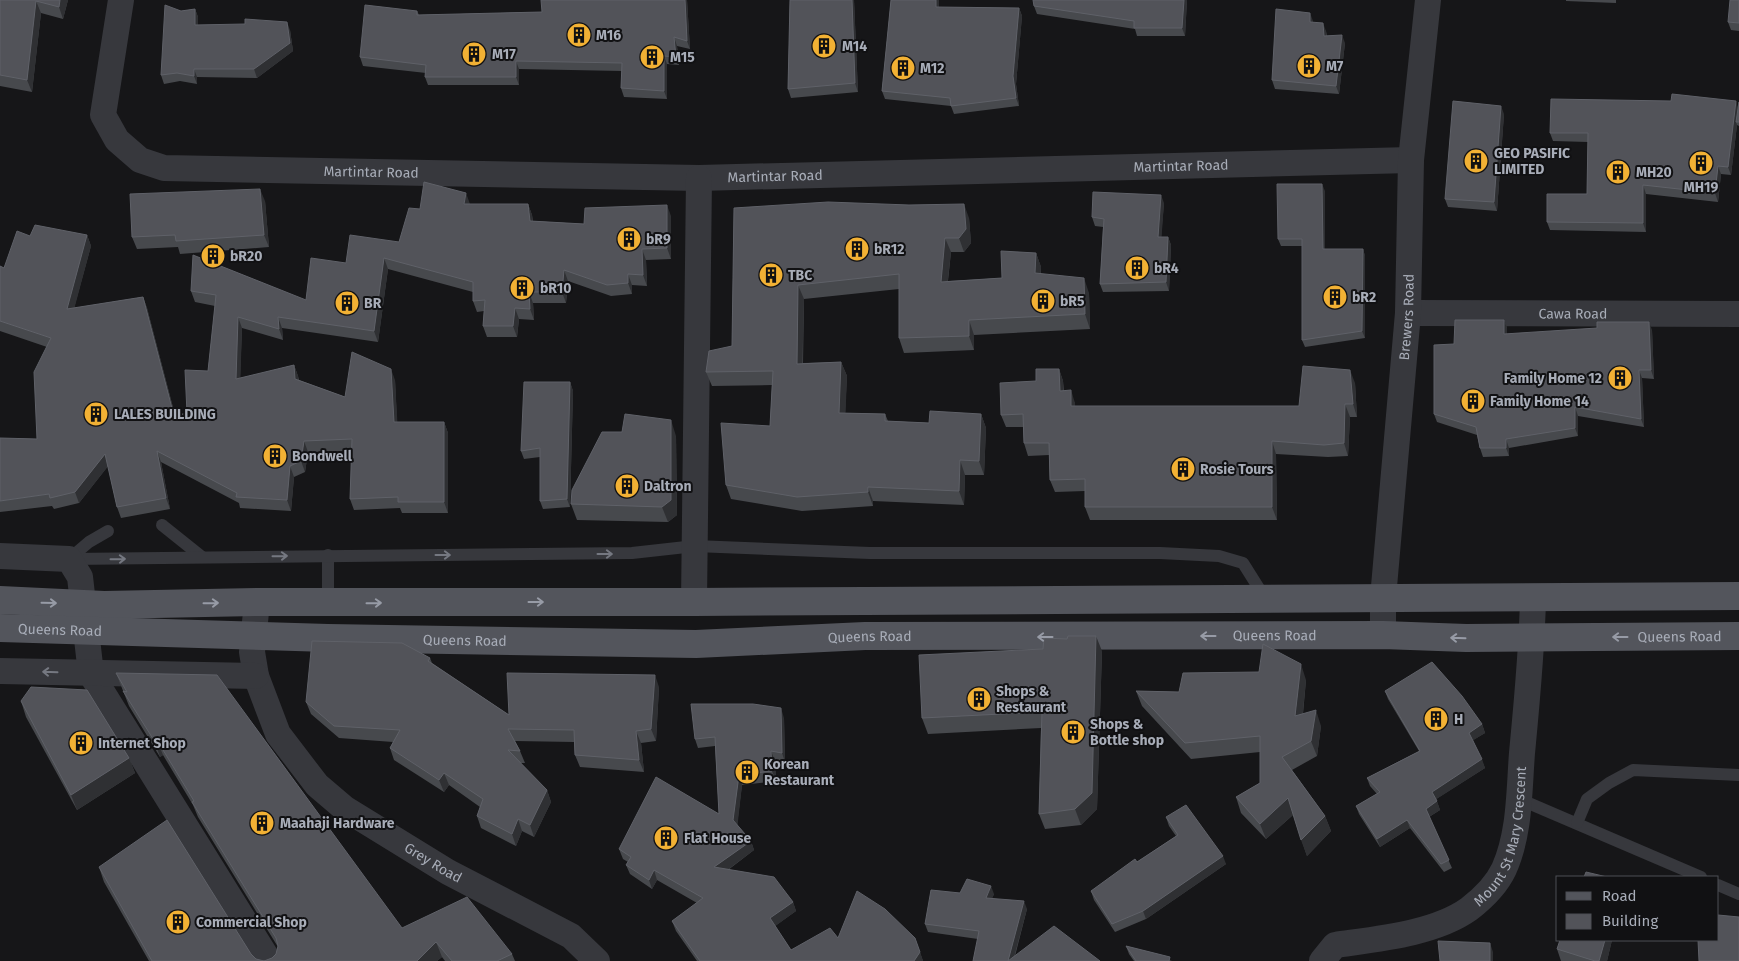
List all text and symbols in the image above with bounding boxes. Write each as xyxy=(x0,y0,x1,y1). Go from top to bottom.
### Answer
building icon: M16 xyxy=(566,22,592,48)
place label: M16 xyxy=(596,27,621,44)
building icon: M14 xyxy=(811,33,837,59)
place label: M14 xyxy=(842,38,867,55)
building icon: M17 xyxy=(461,41,487,67)
building icon: M15 xyxy=(639,44,665,70)
place label: M17 xyxy=(492,46,516,63)
place label: M15 xyxy=(670,49,695,66)
building icon: M7 xyxy=(1296,53,1322,79)
building icon: M12 xyxy=(890,55,916,81)
place label: M7 xyxy=(1326,58,1344,75)
place label: M12 xyxy=(920,60,945,77)
place label: GEO PASIFIC LIMITED xyxy=(1494,145,1570,178)
building icon: GEO PASIFIC LIMITED xyxy=(1463,148,1489,174)
building icon: MH19 xyxy=(1688,150,1714,176)
street label: Martintar Road xyxy=(1133,156,1229,176)
building icon: MH20 xyxy=(1605,159,1631,185)
street label: Martintar Road xyxy=(323,162,419,181)
place label: MH20 xyxy=(1636,164,1672,181)
street label: Martintar Road xyxy=(727,166,823,186)
place label: MH19 xyxy=(1684,179,1718,196)
building icon: bR9 xyxy=(616,226,642,252)
place label: bR9 xyxy=(646,231,671,248)
building icon: bR12 xyxy=(844,236,870,262)
place label: bR12 xyxy=(874,241,904,258)
building icon: bR20 xyxy=(200,243,226,269)
place label: bR20 xyxy=(230,248,262,265)
building icon: bR4 xyxy=(1124,255,1150,281)
place label: bR4 xyxy=(1154,260,1179,277)
building icon: TBC xyxy=(758,262,784,288)
place label: TBC xyxy=(788,267,812,284)
street label: Brewers Road xyxy=(1395,274,1417,361)
building icon: bR10 xyxy=(509,275,535,301)
place label: bR10 xyxy=(540,280,571,297)
building icon: bR2 xyxy=(1322,284,1348,310)
building icon: bR5 xyxy=(1030,288,1056,314)
place label: bR2 xyxy=(1352,289,1376,306)
building icon: BR xyxy=(334,290,360,316)
place label: bR5 xyxy=(1060,293,1085,310)
place label: BR xyxy=(364,295,382,312)
street label: Cawa Road xyxy=(1539,305,1607,322)
building icon: Family Home 12 xyxy=(1607,365,1633,391)
place label: Family Home 12 xyxy=(1504,370,1602,387)
building icon: Family Home 14 xyxy=(1460,388,1486,414)
place label: Family Home 14 xyxy=(1490,393,1589,410)
building icon: LALES BUILDING xyxy=(83,401,109,427)
place label: LALES BUILDING xyxy=(114,406,216,423)
building icon: Bondwell xyxy=(262,443,288,469)
place label: Bondwell xyxy=(292,448,353,465)
building icon: Rosie Tours xyxy=(1170,456,1196,482)
place label: Rosie Tours xyxy=(1200,461,1274,478)
building icon: Daltron xyxy=(614,473,640,499)
place label: Daltron xyxy=(644,478,692,495)
one-way arrow xyxy=(597,549,613,558)
one-way arrow xyxy=(434,550,450,560)
one-way arrow xyxy=(272,551,288,561)
one-way arrow xyxy=(109,554,125,564)
one-way arrow xyxy=(528,597,544,607)
one-way arrow xyxy=(40,598,56,607)
one-way arrow xyxy=(202,598,219,608)
one-way arrow xyxy=(365,598,381,608)
street label: Queens Road xyxy=(18,620,102,640)
street label: Queens Road xyxy=(827,627,912,646)
street label: Queens Road xyxy=(1233,627,1317,644)
street label: Queens Road xyxy=(1638,628,1722,645)
street label: Queens Road xyxy=(423,631,507,649)
one-way arrow xyxy=(1200,631,1216,641)
one-way arrow xyxy=(1038,632,1054,642)
one-way arrow xyxy=(1613,632,1629,642)
one-way arrow xyxy=(1450,633,1466,643)
one-way arrow xyxy=(42,668,58,677)
place label: Shops & Restaurant xyxy=(996,683,1067,716)
building icon: Shops & Restaurant xyxy=(966,686,992,712)
building icon: H xyxy=(1423,706,1449,732)
place label: H xyxy=(1454,711,1463,728)
place label: Shops & Bottle shop xyxy=(1090,716,1164,749)
building icon: Shops & Bottle shop xyxy=(1060,719,1086,745)
building icon: Internet Shop xyxy=(68,730,94,756)
place label: Internet Shop xyxy=(98,735,186,752)
place label: Korean Restaurant xyxy=(764,756,835,789)
building icon: Korean Restaurant xyxy=(734,759,760,785)
street label: Mount St Mary Crescent xyxy=(1470,765,1530,910)
building icon: Maahaji Hardware xyxy=(249,810,275,836)
place label: Maahaji Hardware xyxy=(280,815,395,832)
building icon: Flat House xyxy=(653,825,679,851)
place label: Flat House xyxy=(684,830,751,847)
street label: Grey Road xyxy=(401,839,465,886)
legend xyxy=(1556,876,1719,941)
text: Road xyxy=(1602,887,1637,905)
building icon: Commercial Shop xyxy=(165,909,191,935)
text: Building xyxy=(1602,912,1658,930)
place label: Commercial Shop xyxy=(196,914,307,931)

